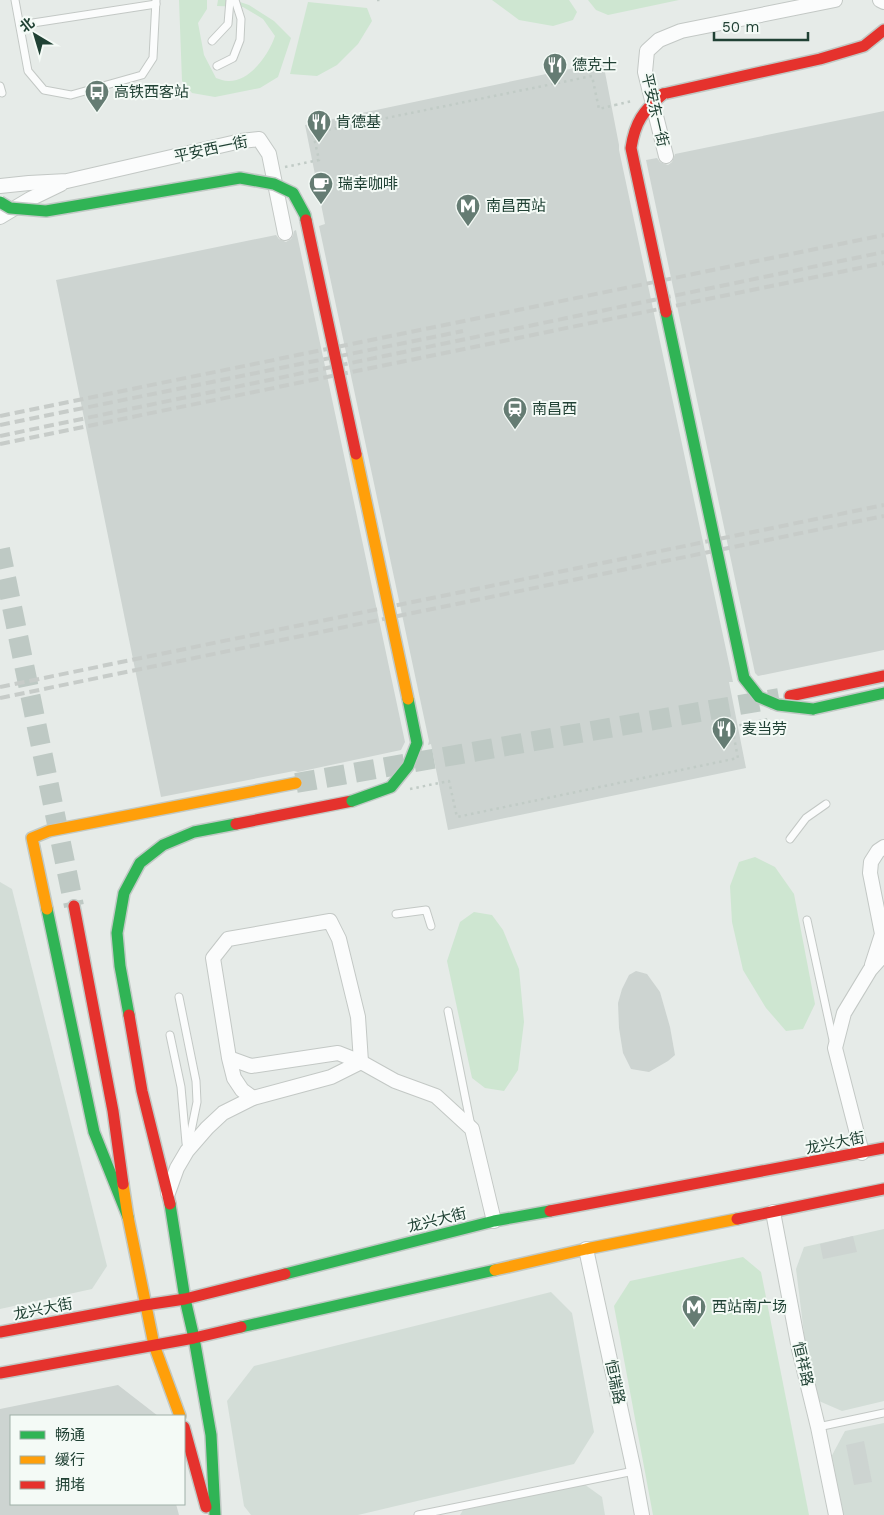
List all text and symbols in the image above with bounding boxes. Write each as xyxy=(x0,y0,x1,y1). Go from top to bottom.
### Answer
north arrow xyxy=(10,10,60,60)
scale bar xyxy=(714,10,808,42)
text: 北 xyxy=(17,14,37,35)
text: 50 m xyxy=(722,18,759,36)
restaurant icon: 德克士 xyxy=(542,52,568,86)
place label: 德克士 xyxy=(572,56,617,74)
street label: 平安东一街 xyxy=(638,71,672,149)
bus stop icon: 高铁西客站 xyxy=(84,79,110,113)
place label: 高铁西客站 xyxy=(114,83,189,101)
restaurant icon: 肯德基 xyxy=(306,109,332,143)
place label: 肯德基 xyxy=(336,113,381,131)
street label: 平安西一街 xyxy=(172,132,250,166)
cafe icon: 瑞幸咖啡 xyxy=(308,171,334,205)
place label: 瑞幸咖啡 xyxy=(338,175,398,193)
metro station icon: 南昌西站 xyxy=(455,193,481,227)
place label: 南昌西站 xyxy=(486,197,546,215)
station icon: 南昌西 xyxy=(502,396,528,430)
place label: 南昌西 xyxy=(532,400,577,418)
restaurant icon: 麦当劳 xyxy=(711,716,737,750)
place label: 麦当劳 xyxy=(742,720,787,738)
street label: 龙兴大街 xyxy=(804,1128,866,1158)
street label: 龙兴大街 xyxy=(406,1204,468,1236)
street label: 龙兴大街 xyxy=(12,1294,74,1324)
metro station icon: 西站南广场 xyxy=(681,1294,707,1328)
place label: 西站南广场 xyxy=(712,1298,787,1316)
street label: 恒祥路 xyxy=(789,1340,817,1388)
street label: 恒瑞路 xyxy=(602,1358,628,1406)
legend xyxy=(10,1415,185,1505)
text: 畅通 xyxy=(55,1426,85,1444)
text: 缓行 xyxy=(55,1451,85,1469)
text: 拥堵 xyxy=(55,1476,85,1494)

